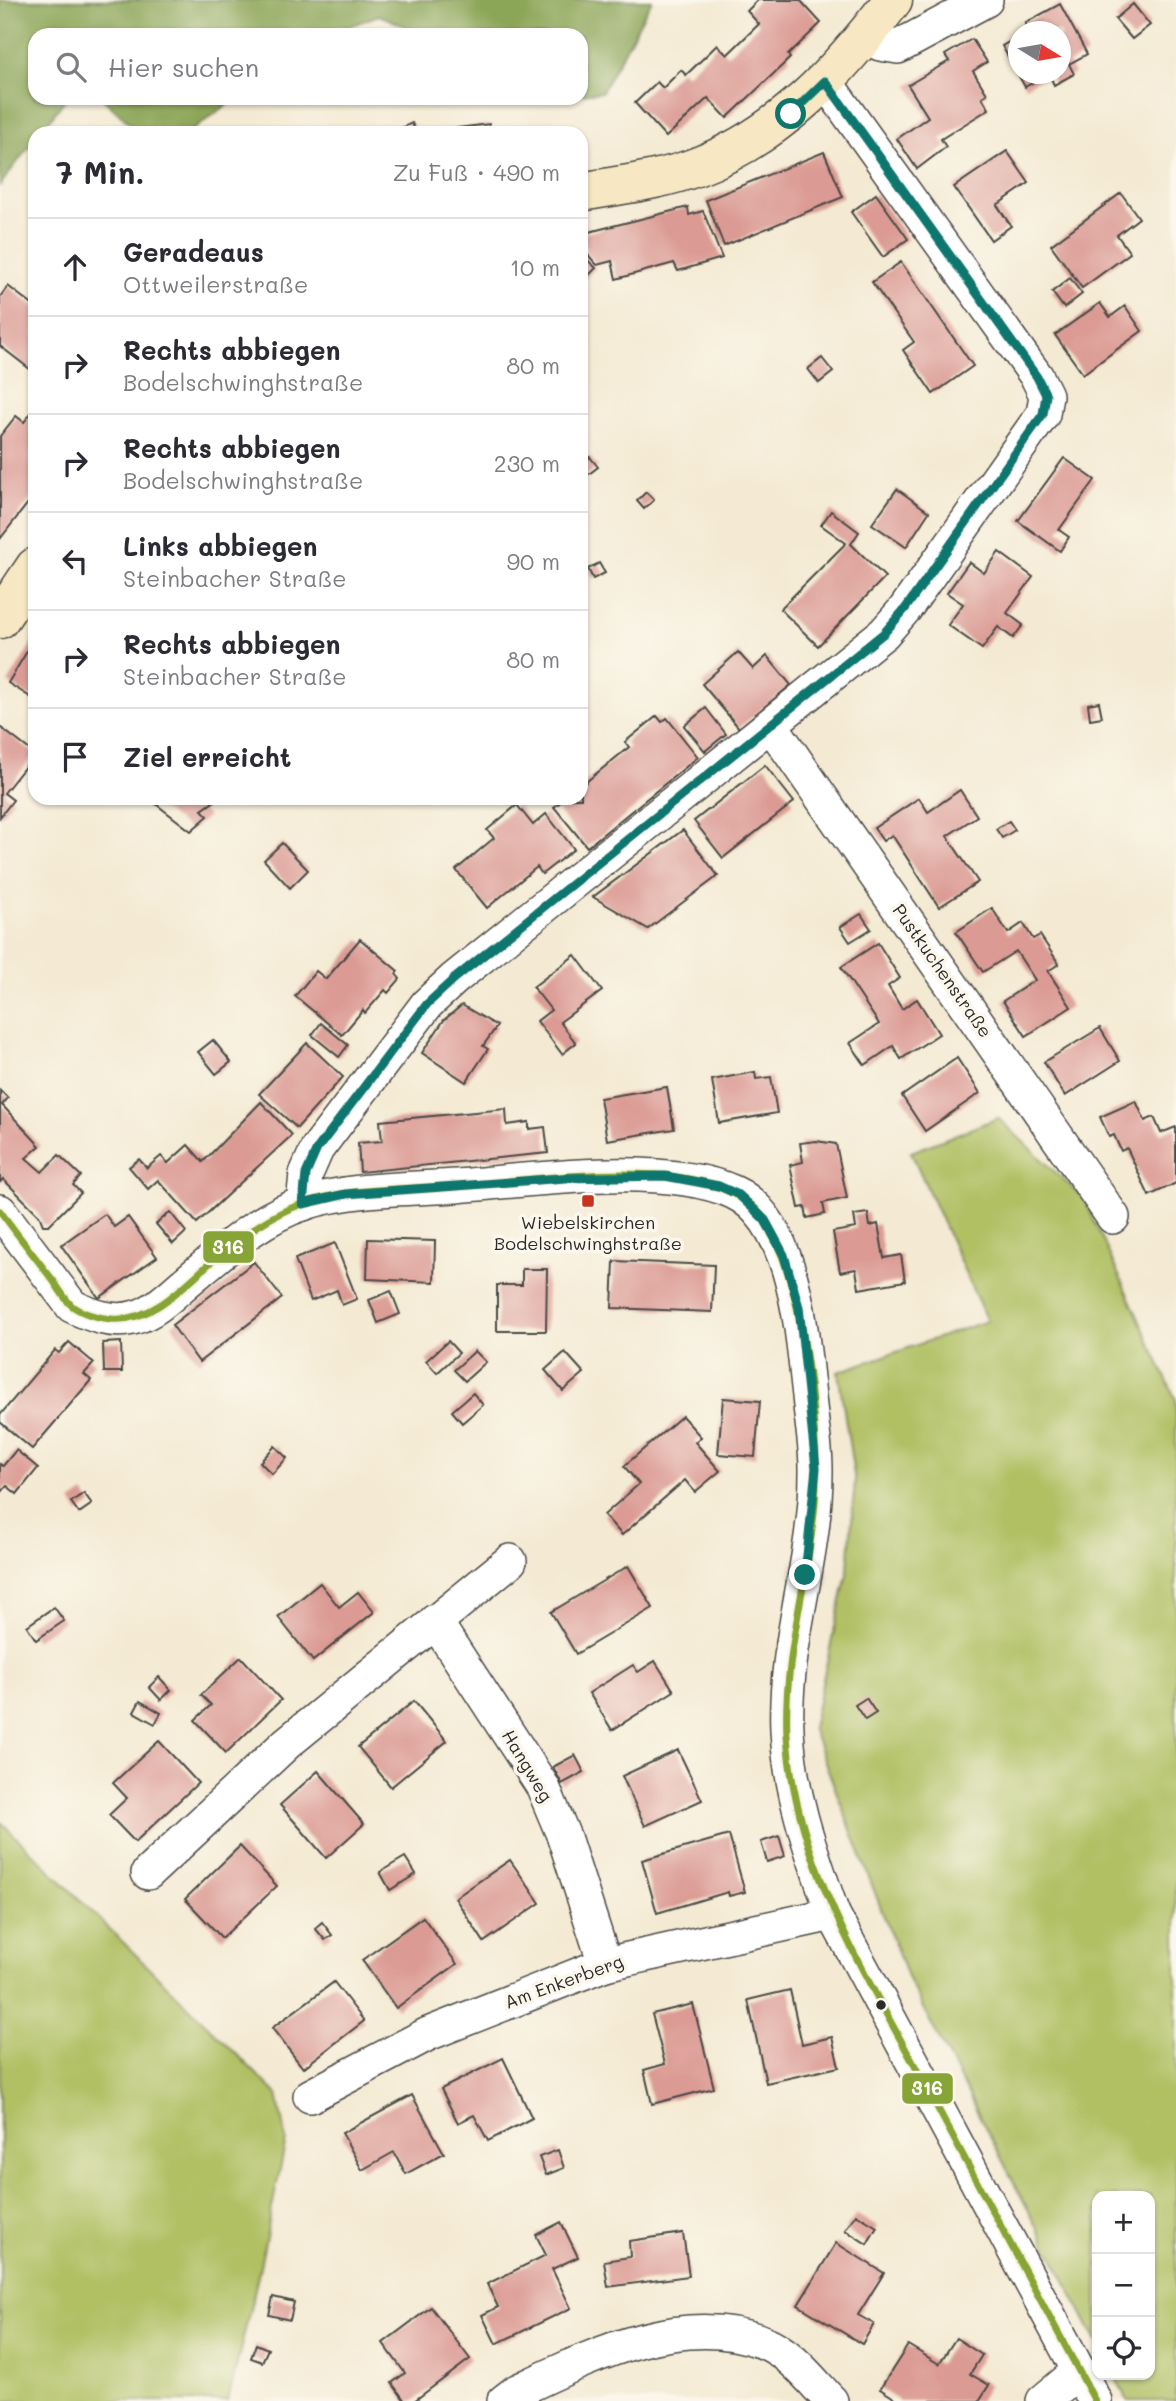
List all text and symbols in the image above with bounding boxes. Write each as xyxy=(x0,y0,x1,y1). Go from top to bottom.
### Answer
north arrow xyxy=(1008,21,1071,84)
search box xyxy=(28,28,588,105)
icon: search xyxy=(52,48,90,86)
text: Hier suchen xyxy=(108,50,259,84)
route start xyxy=(775,98,806,129)
text: 7 Min. xyxy=(56,152,144,192)
text: Zu Fuß · 490 m xyxy=(393,157,560,187)
text: Geradeaus xyxy=(123,235,264,269)
icon: ahead xyxy=(56,248,94,286)
text: 10 m xyxy=(510,252,560,282)
text: Ottweilerstraße xyxy=(123,269,308,299)
text: Rechts abbiegen xyxy=(123,333,340,367)
icon: right xyxy=(56,346,94,384)
text: 80 m xyxy=(506,350,560,380)
text: Bodelschwinghstraße xyxy=(123,367,363,397)
text: Rechts abbiegen xyxy=(123,431,340,465)
icon: right xyxy=(56,444,94,482)
text: 230 m xyxy=(494,448,560,478)
text: Bodelschwinghstraße xyxy=(123,465,363,495)
text: Links abbiegen xyxy=(123,529,318,563)
icon: left xyxy=(56,542,94,580)
text: 90 m xyxy=(507,546,560,576)
text: Steinbacher Straße xyxy=(123,563,346,593)
text: Rechts abbiegen xyxy=(123,627,340,661)
icon: right xyxy=(56,640,94,678)
text: 80 m xyxy=(506,644,560,674)
text: Steinbacher Straße xyxy=(123,661,346,691)
icon: arrive xyxy=(56,738,94,776)
text: Ziel erreicht xyxy=(123,740,291,774)
street label: Pustkuchenstraße xyxy=(888,899,998,1042)
marker: Wiebelskirchen Bodelschwinghstraße xyxy=(580,1193,596,1209)
place label: Wiebelskirchen Bodelschwinghstraße xyxy=(494,1210,682,1255)
line badge: 316 xyxy=(202,1230,255,1264)
text: 316 xyxy=(212,1234,244,1259)
route end xyxy=(789,1559,820,1590)
street label: Hangweg xyxy=(497,1725,559,1806)
street label: Am Enkerberg xyxy=(501,1948,626,2014)
unlabelled marker xyxy=(874,1998,888,2012)
line badge: 316 xyxy=(901,2072,954,2105)
text: 316 xyxy=(911,2075,943,2100)
map controls xyxy=(1092,2191,1155,2380)
button: + xyxy=(1092,2191,1155,2254)
button: − xyxy=(1092,2254,1155,2317)
button: locate xyxy=(1092,2317,1155,2380)

